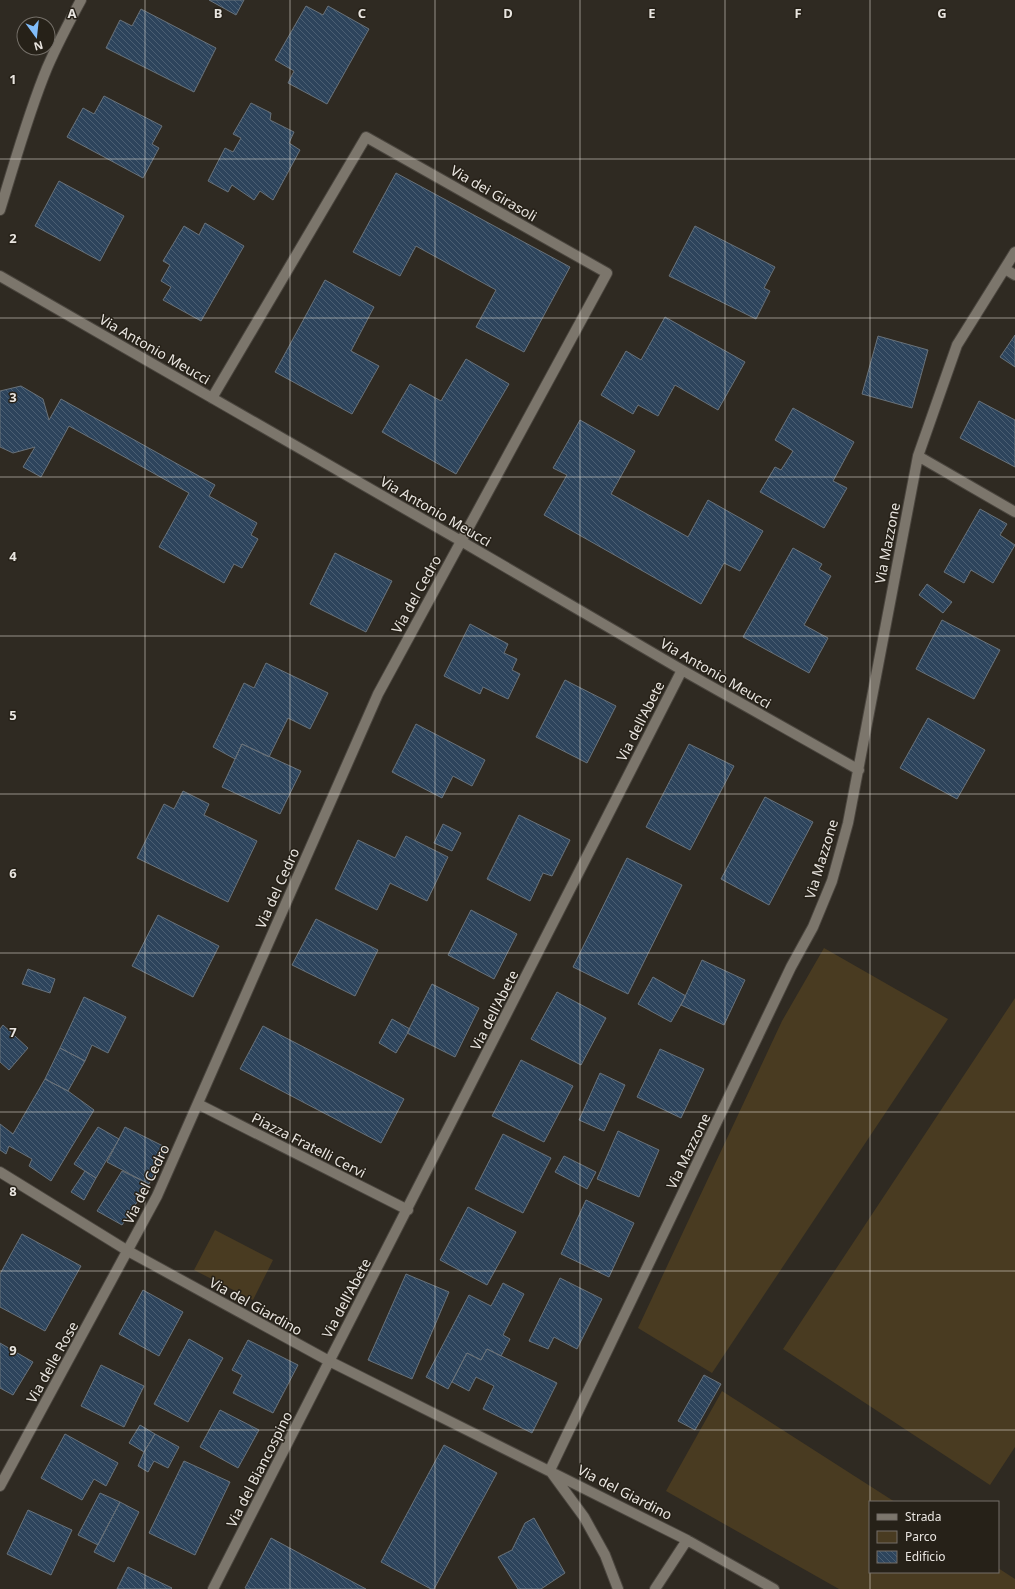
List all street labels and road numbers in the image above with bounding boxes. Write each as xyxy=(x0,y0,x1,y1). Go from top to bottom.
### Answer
street label: Via dei Girasoli xyxy=(447,161,541,225)
street label: Via Antonio Meucci xyxy=(96,309,214,389)
street label: Via Antonio Meucci xyxy=(377,471,495,551)
street label: Via Mazzone xyxy=(870,501,904,585)
street label: Via del Cedro xyxy=(387,552,445,636)
street label: Via Antonio Meucci xyxy=(657,633,775,713)
street label: Via dell'Abete xyxy=(612,677,668,764)
street label: Via Mazzone xyxy=(800,817,842,901)
street label: Via del Cedro xyxy=(251,845,303,931)
street label: Via dell'Abete xyxy=(466,966,522,1053)
street label: Piazza Fratelli Cervi xyxy=(249,1108,369,1182)
street label: Via Mazzone xyxy=(661,1110,715,1192)
street label: Via del Cedro xyxy=(118,1141,174,1227)
street label: Via dell'Abete xyxy=(317,1255,375,1341)
street label: Via del Giardino xyxy=(206,1273,306,1339)
street label: Via delle Rose xyxy=(22,1318,82,1406)
street label: Via del Biancospino xyxy=(222,1408,296,1530)
street label: Via del Giardino xyxy=(574,1460,676,1524)

